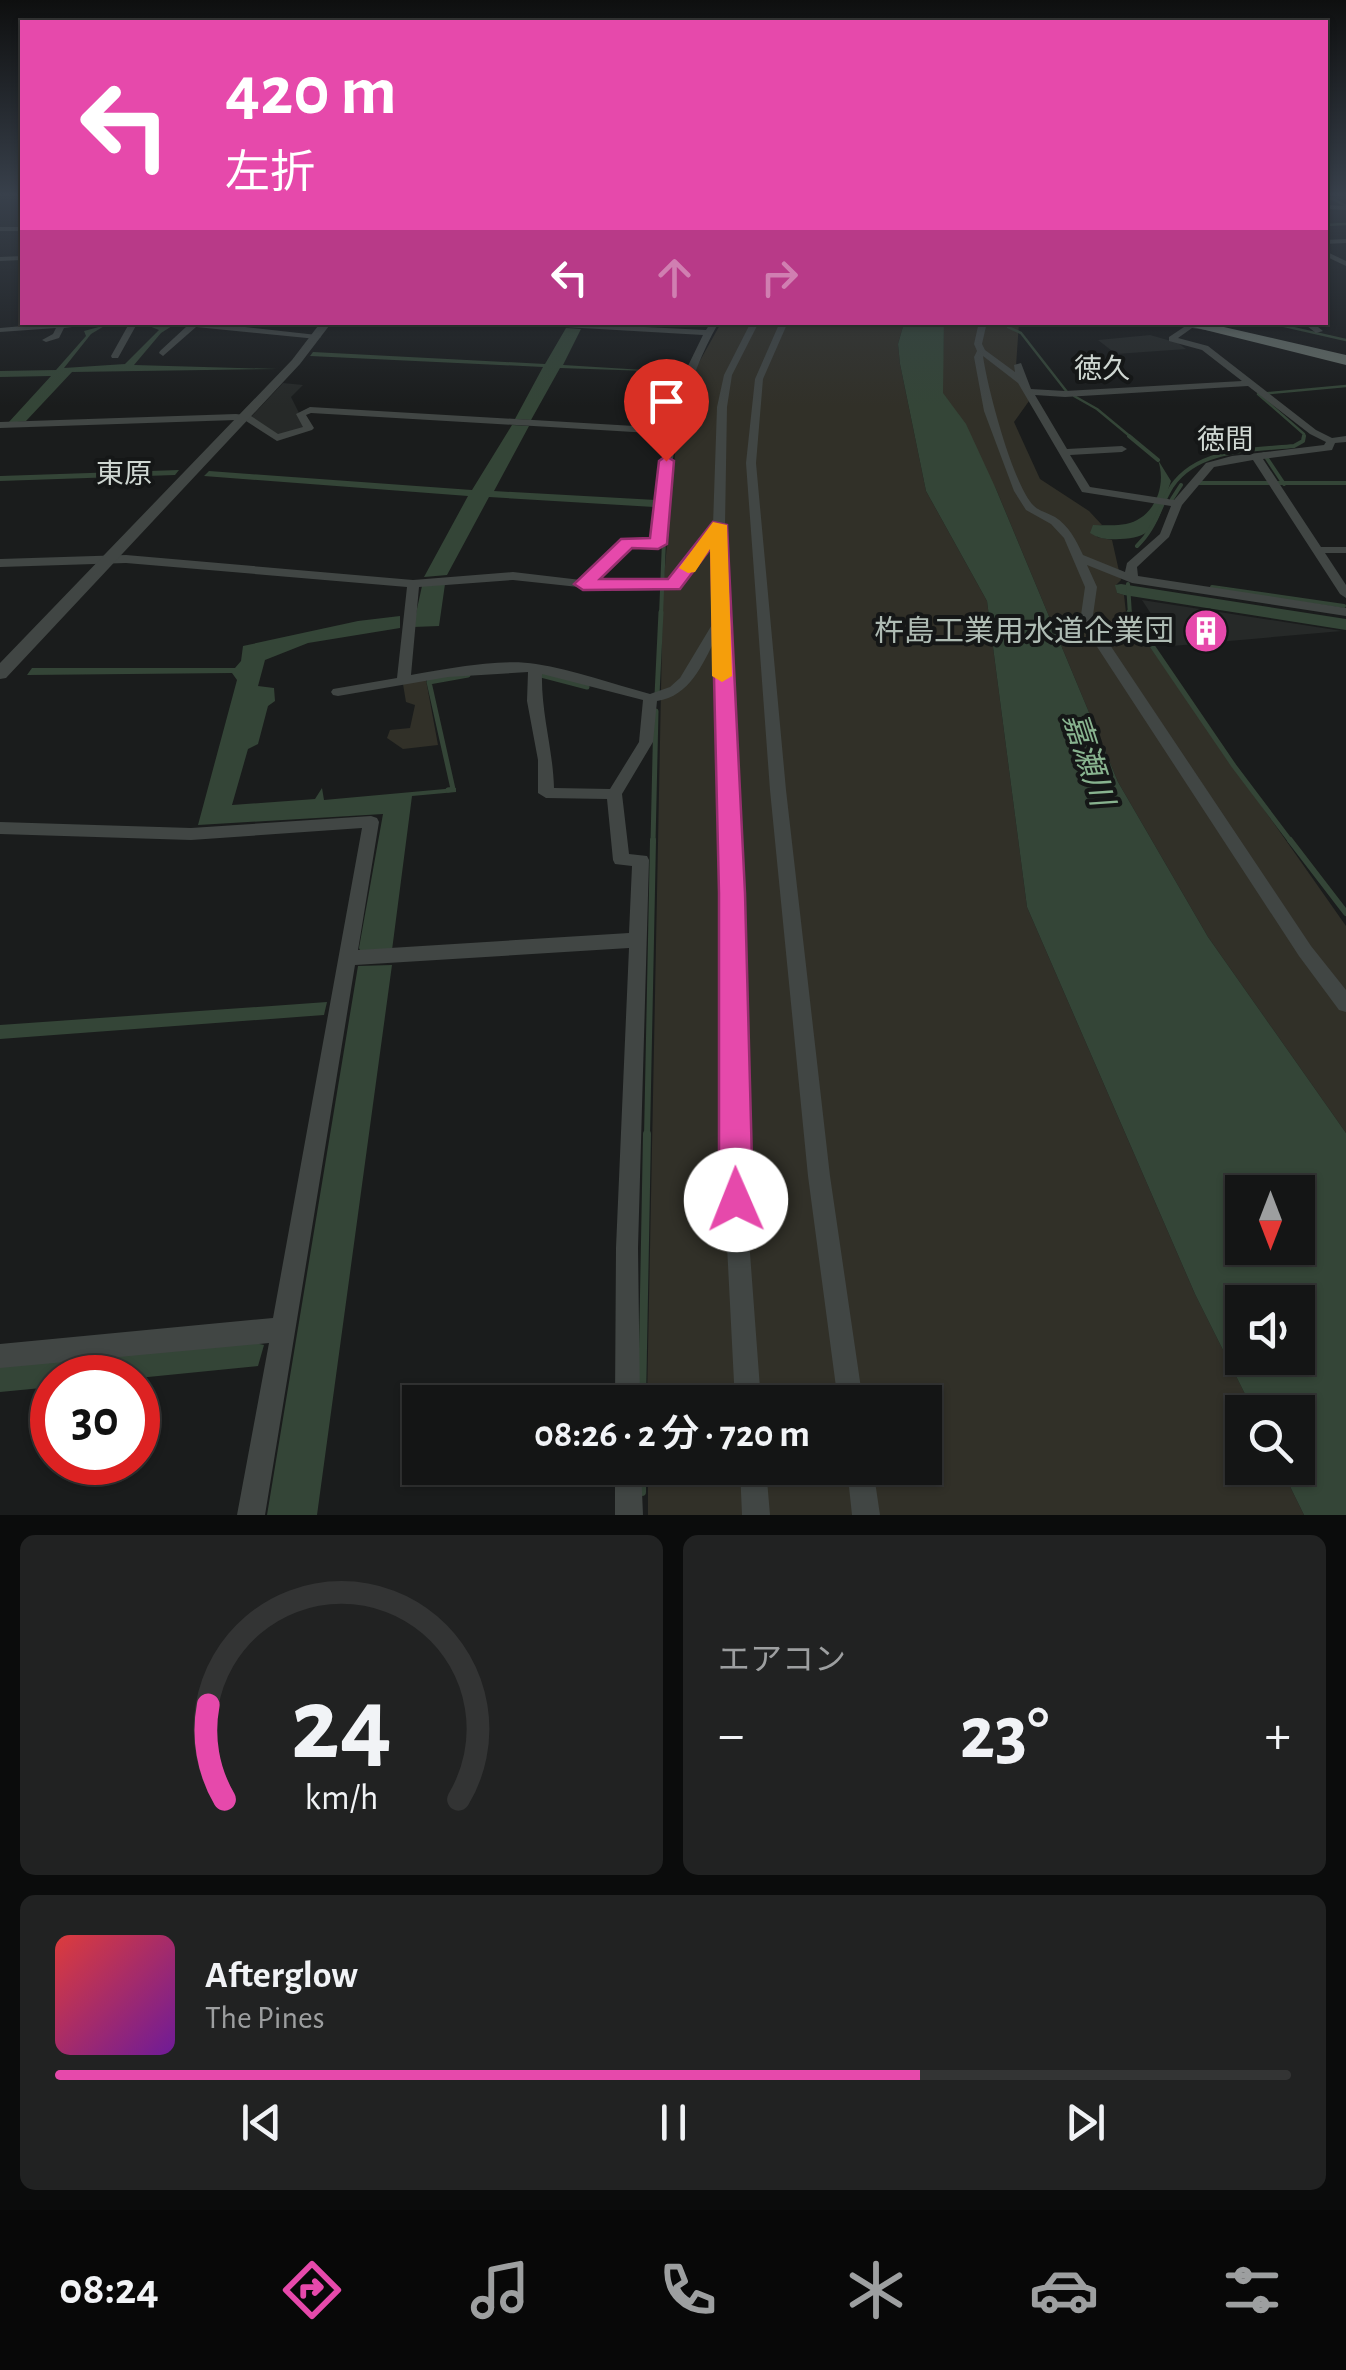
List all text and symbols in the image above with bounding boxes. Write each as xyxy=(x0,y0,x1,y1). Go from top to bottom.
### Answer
text: 420 m xyxy=(225,57,397,127)
icon: left xyxy=(60,60,190,190)
text: 左折 xyxy=(225,151,315,196)
icon: left xyxy=(542,250,597,305)
icon: ahead xyxy=(647,250,702,305)
icon: right xyxy=(752,250,807,305)
district label: 徳久 xyxy=(1074,354,1130,384)
pin xyxy=(624,359,709,462)
icon: arrive xyxy=(639,374,694,429)
district label: 徳間 xyxy=(1197,425,1253,455)
district label: 東原 xyxy=(96,459,152,489)
building icon: 杵島工業用水道企業団 xyxy=(1183,608,1229,654)
place label: 杵島工業用水道企業団 xyxy=(874,615,1174,647)
water label: 嘉瀬川 xyxy=(1058,708,1120,813)
position arrow xyxy=(684,1148,788,1252)
north arrow xyxy=(1225,1175,1315,1265)
map controls xyxy=(1225,1175,1315,1485)
button: sound xyxy=(1225,1285,1315,1375)
speed limit sign: 30 xyxy=(30,1355,160,1485)
button: search xyxy=(1225,1395,1315,1485)
text: 08:26 · 2 分 · 720 m xyxy=(534,1416,810,1454)
text: エアコン xyxy=(718,1644,846,1676)
text: 24 xyxy=(291,1674,392,1778)
text: 23° xyxy=(960,1697,1049,1772)
text: − xyxy=(718,1708,744,1763)
text: + xyxy=(1265,1708,1291,1763)
text: km/h xyxy=(305,1780,378,1816)
text: Afterglow xyxy=(205,1957,358,1995)
text: The Pines xyxy=(205,2002,325,2034)
icon: previous xyxy=(234,2095,289,2150)
icon: pause xyxy=(646,2095,701,2150)
icon: next xyxy=(1058,2095,1113,2150)
icon: directions xyxy=(277,2255,347,2325)
icon: music xyxy=(465,2255,535,2325)
icon: phone xyxy=(653,2255,723,2325)
icon: climate xyxy=(841,2255,911,2325)
icon: car xyxy=(1029,2255,1099,2325)
icon: filters xyxy=(1217,2255,1287,2325)
text: 08:24 xyxy=(59,2267,159,2312)

